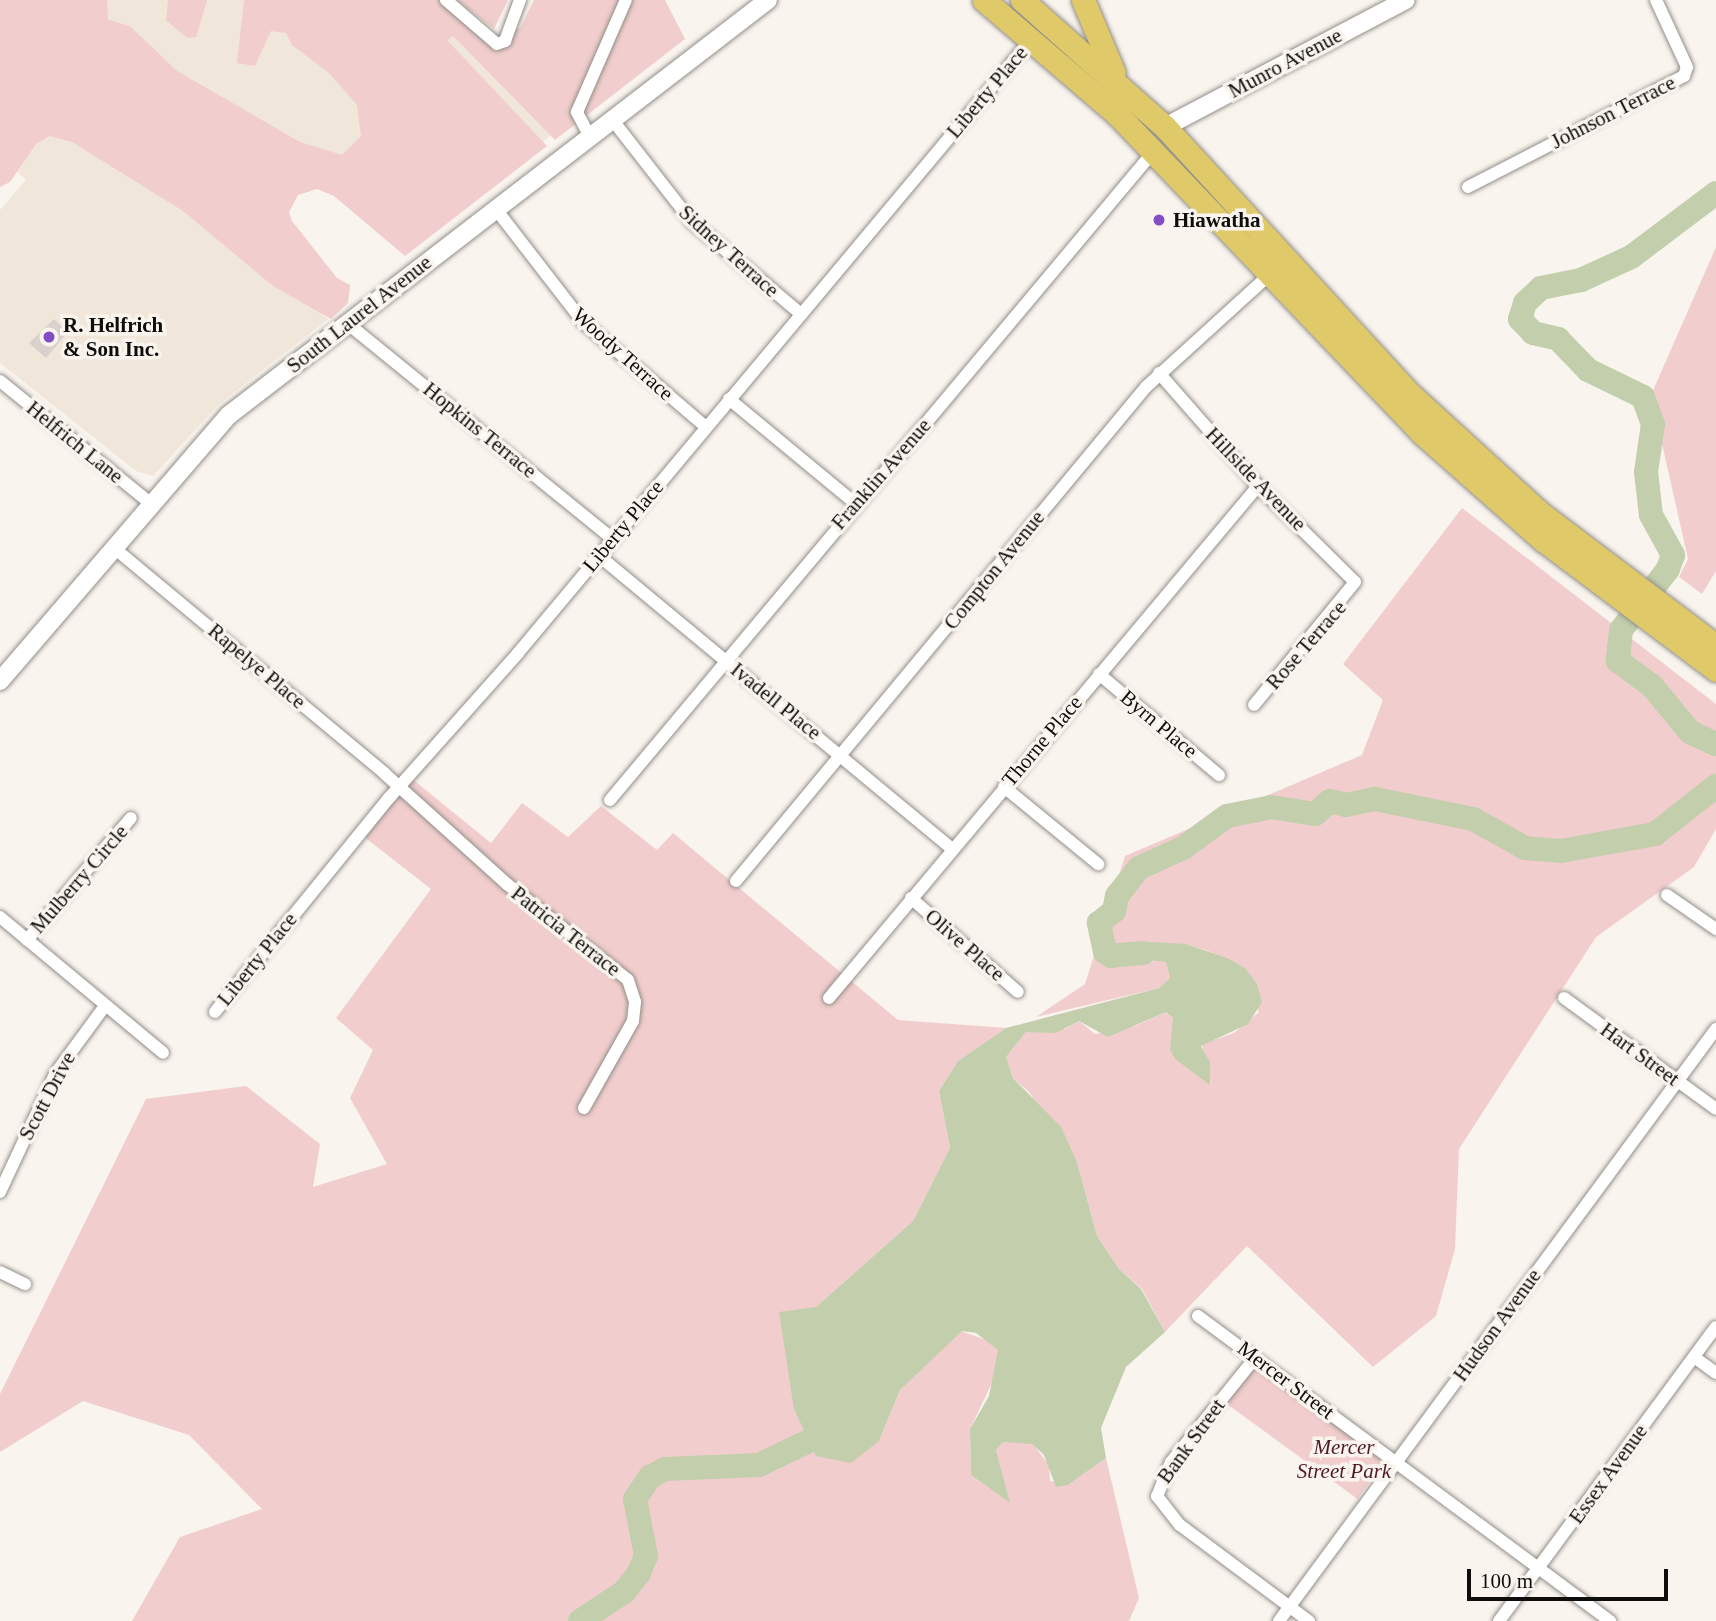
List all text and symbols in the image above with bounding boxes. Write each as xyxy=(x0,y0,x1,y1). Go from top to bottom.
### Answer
street label: Munro Avenue xyxy=(1223,22,1347,104)
street label: Liberty Place xyxy=(941,41,1033,143)
street label: Johnson Terrace xyxy=(1546,70,1680,154)
street label: Sidney Terrace xyxy=(674,199,784,303)
place label: Hiawatha xyxy=(1173,207,1261,233)
marker: Hiawatha xyxy=(1151,212,1167,228)
street label: South Laurel Avenue xyxy=(281,249,437,379)
street label: Woody Terrace xyxy=(567,302,679,406)
place label: R. Helfrich & Son Inc. xyxy=(63,312,163,362)
marker: R. Helfrich & Son Inc. xyxy=(41,329,57,345)
street label: Hopkins Terrace xyxy=(418,376,542,484)
street label: Helfrich Lane xyxy=(22,395,128,489)
street label: Franklin Avenue xyxy=(826,413,936,535)
street label: Hillside Avenue xyxy=(1200,422,1312,536)
street label: Liberty Place xyxy=(577,475,669,577)
street label: Compton Avenue xyxy=(938,505,1050,635)
street label: Rose Terrace xyxy=(1260,595,1352,695)
street label: Rapelye Place xyxy=(203,618,311,714)
street label: Ivadell Place xyxy=(726,657,826,745)
street label: Byrn Place xyxy=(1115,685,1203,763)
street label: Thorne Place xyxy=(997,690,1087,792)
street label: Mulberry Circle xyxy=(25,819,133,939)
street label: Patricia Terrace xyxy=(506,880,626,982)
street label: Olive Place xyxy=(920,904,1010,986)
street label: Liberty Place xyxy=(212,907,302,1011)
street label: Hart Street xyxy=(1596,1017,1684,1091)
street label: Scott Drive xyxy=(13,1048,81,1144)
street label: Hudson Avenue xyxy=(1447,1263,1547,1387)
street label: Mercer Street xyxy=(1233,1335,1339,1425)
street label: Bank Street xyxy=(1152,1394,1230,1488)
street label: Essex Avenue xyxy=(1563,1419,1653,1529)
park label: Mercer Street Park xyxy=(1297,1434,1391,1484)
scale bar xyxy=(1471,1554,1672,1598)
text: 100 m xyxy=(1480,1569,1533,1593)

